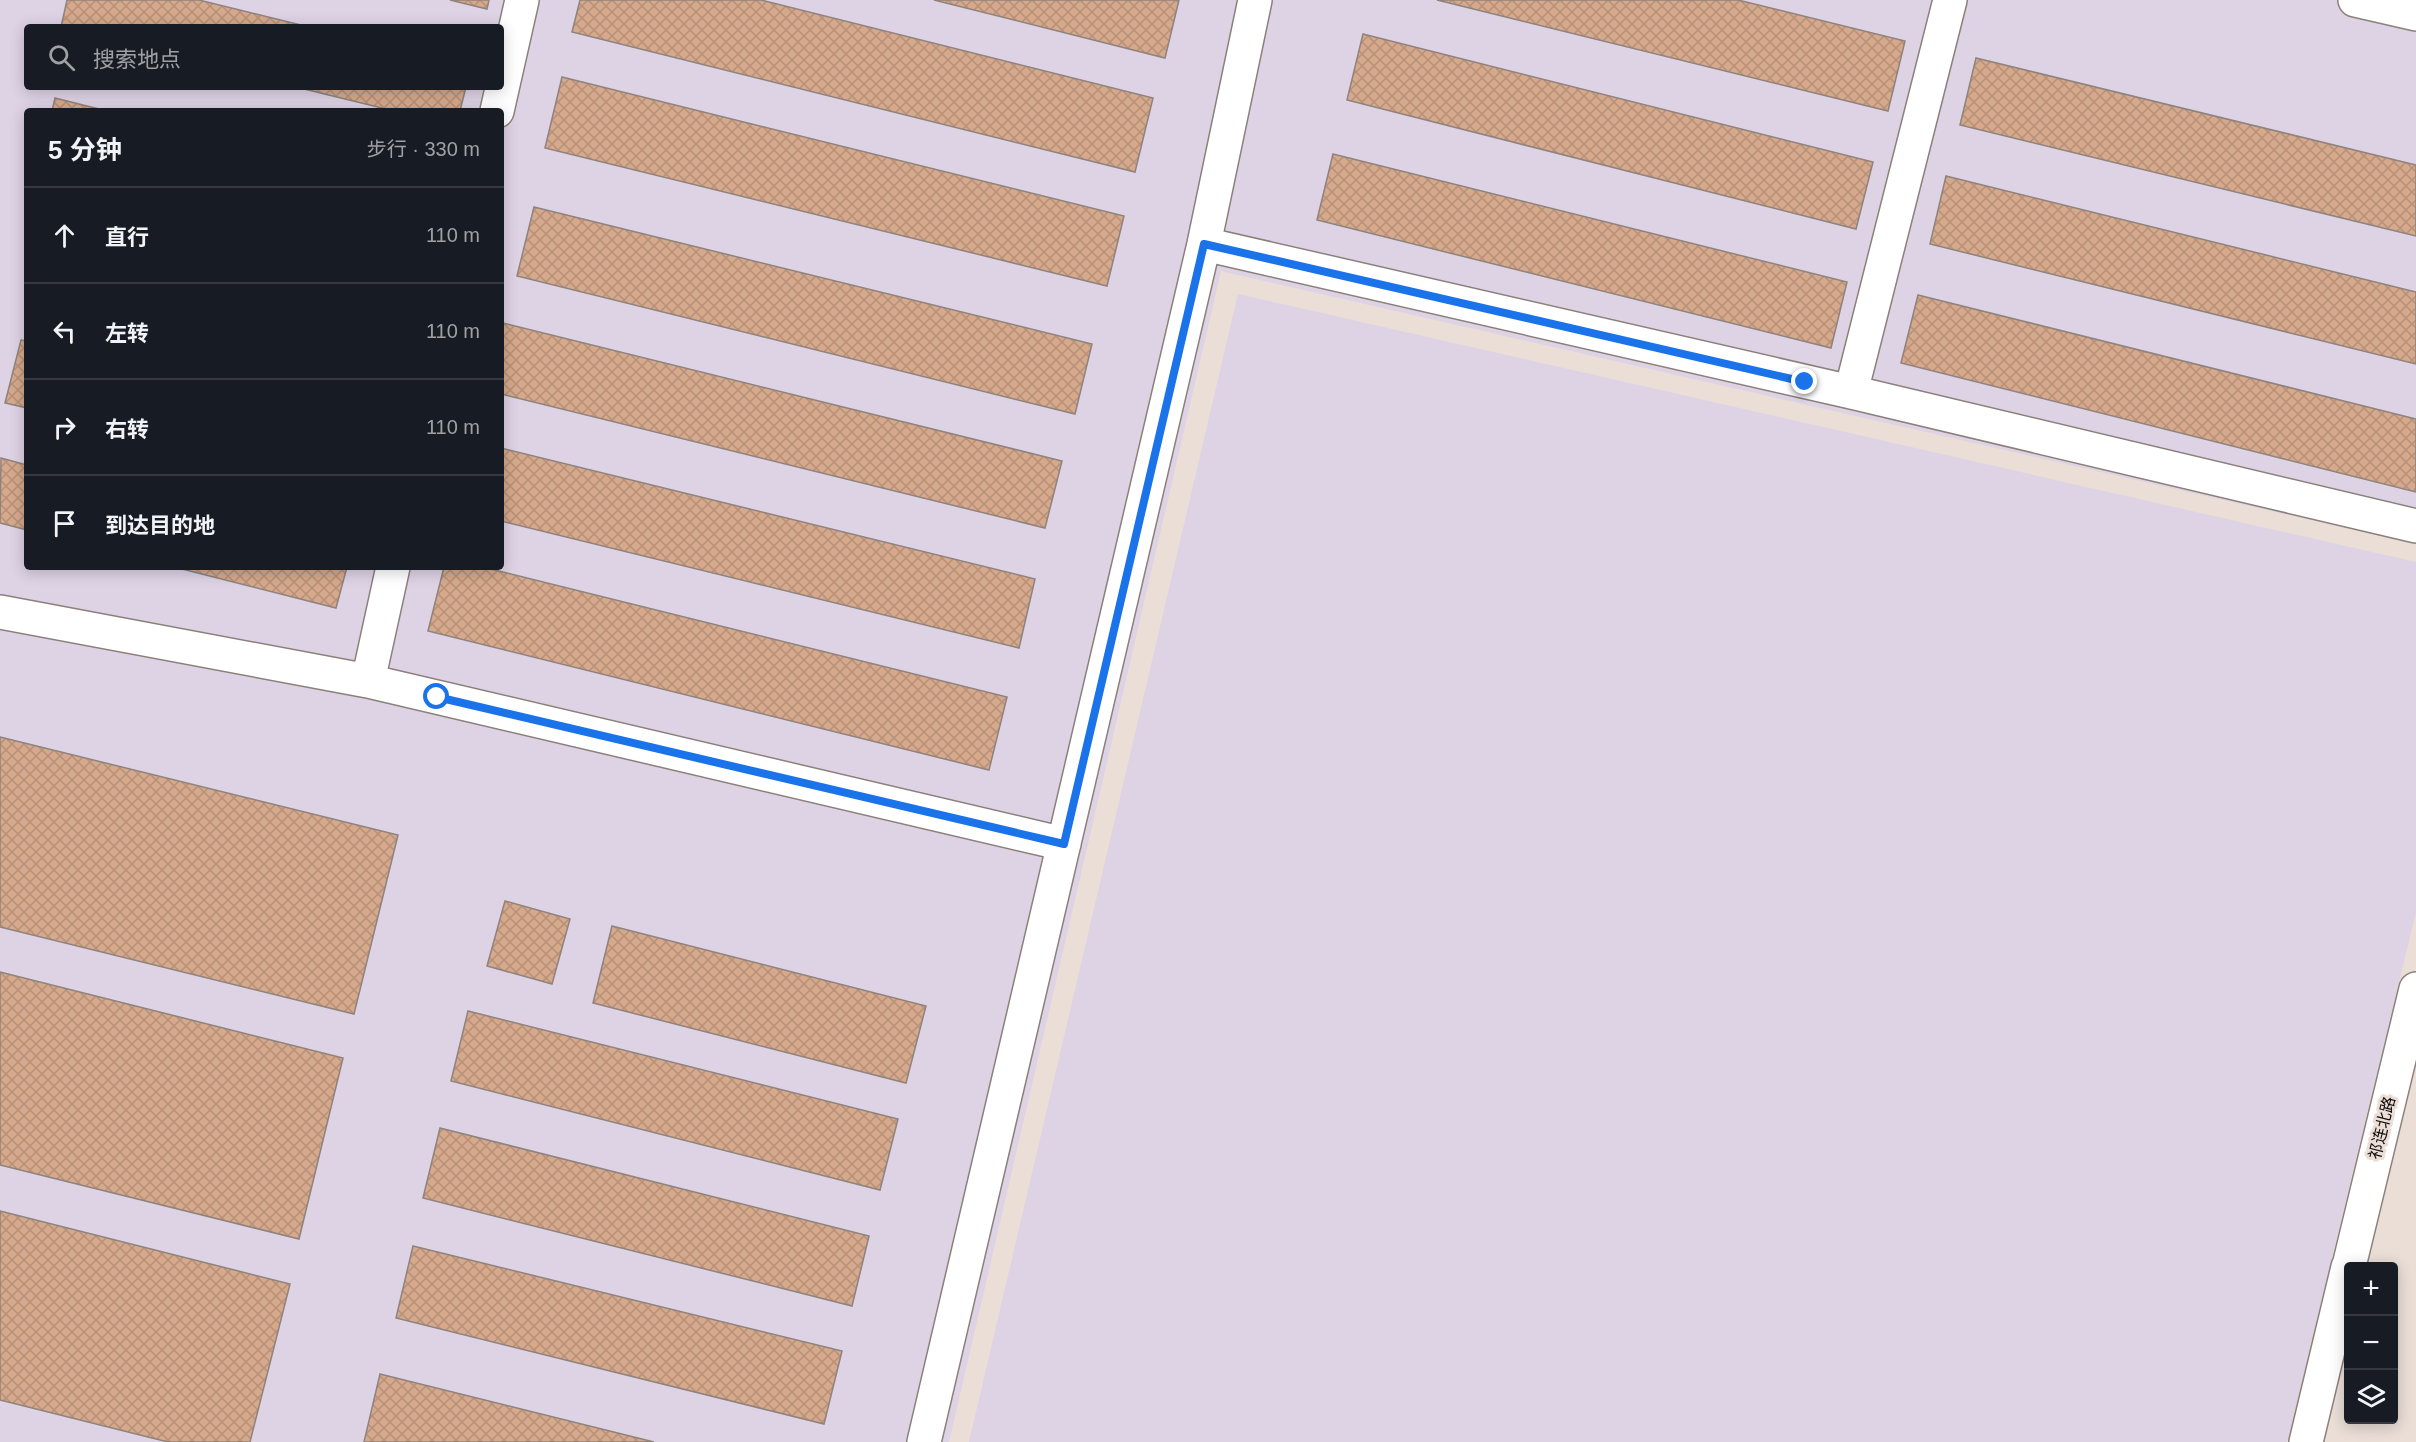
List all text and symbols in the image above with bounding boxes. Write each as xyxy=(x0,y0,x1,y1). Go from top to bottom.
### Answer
search box xyxy=(24,24,504,90)
icon: search xyxy=(45,41,78,74)
text: 搜索地点 xyxy=(93,47,181,72)
text: 5 分钟 xyxy=(48,135,122,165)
text: 步行 · 330 m xyxy=(367,138,480,160)
icon: ahead xyxy=(48,219,81,252)
text: 110 m xyxy=(426,224,480,246)
text: 直行 xyxy=(105,225,149,250)
icon: left xyxy=(48,315,81,348)
text: 110 m xyxy=(426,320,480,342)
text: 左转 xyxy=(105,321,149,346)
route end xyxy=(1791,368,1817,394)
icon: right xyxy=(48,411,81,444)
text: 110 m xyxy=(426,416,480,438)
text: 右转 xyxy=(105,417,149,442)
icon: arrive xyxy=(48,507,81,540)
text: 到达目的地 xyxy=(105,513,215,538)
route start xyxy=(423,683,449,709)
street label: 祁连北路 xyxy=(2366,1095,2398,1161)
map controls xyxy=(2344,1262,2398,1424)
button: + xyxy=(2344,1262,2398,1316)
button: − xyxy=(2344,1316,2398,1370)
button: layers xyxy=(2344,1370,2398,1424)

